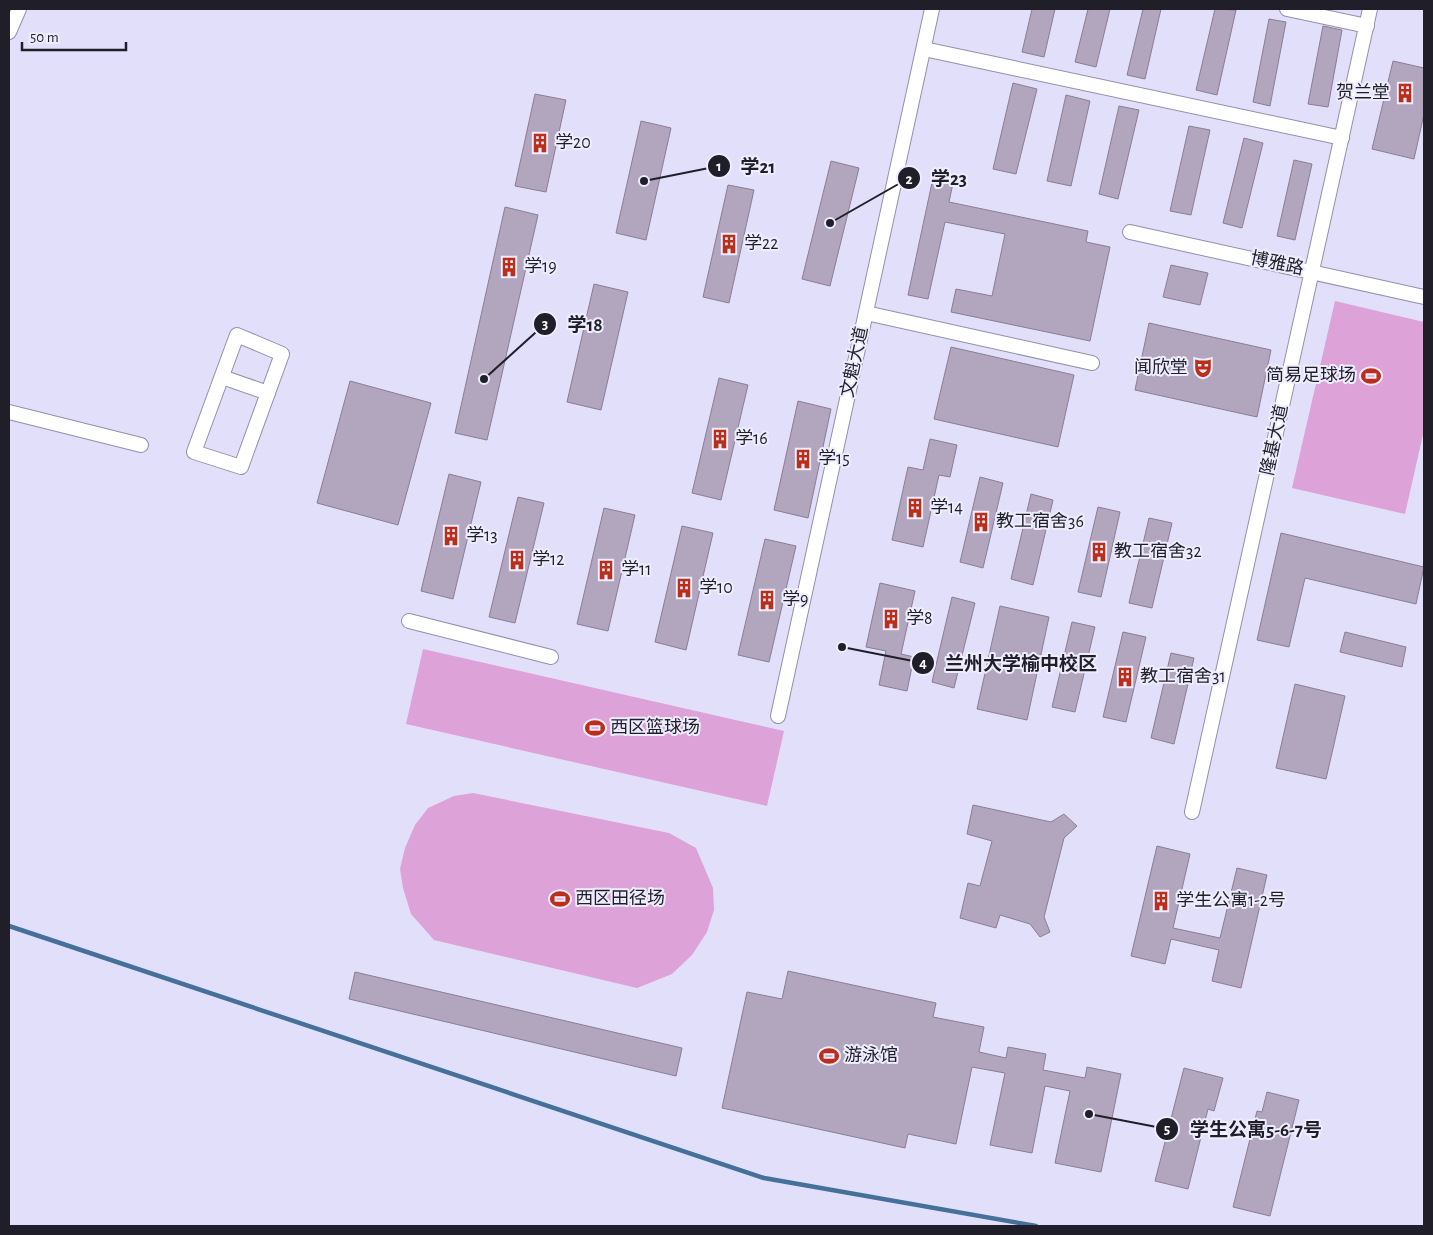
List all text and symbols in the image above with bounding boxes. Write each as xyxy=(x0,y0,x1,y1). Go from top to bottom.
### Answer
scale bar xyxy=(22,20,126,52)
text: 50 m xyxy=(30,30,59,45)
place label: 贺兰堂 xyxy=(1336,82,1390,102)
building icon: 贺兰堂 xyxy=(1394,82,1416,104)
building icon: 学20 xyxy=(529,132,551,154)
place label: 学20 xyxy=(555,132,591,152)
callout: 学21 xyxy=(706,149,786,183)
text: 学21 xyxy=(741,156,775,177)
text: 1 xyxy=(716,159,722,174)
callout: 学23 xyxy=(896,161,978,195)
text: 学23 xyxy=(931,168,967,189)
text: 2 xyxy=(905,172,913,187)
building icon: 学22 xyxy=(718,233,740,255)
place label: 学22 xyxy=(744,233,778,253)
street label: 博雅路 xyxy=(1249,248,1306,278)
building icon: 学19 xyxy=(498,256,520,278)
place label: 学19 xyxy=(524,256,557,276)
callout: 学18 xyxy=(533,307,613,341)
text: 学18 xyxy=(567,314,603,335)
text: 3 xyxy=(542,317,548,332)
street label: 文魁大道 xyxy=(837,324,871,399)
place label: 闻欣堂 xyxy=(1134,357,1188,377)
theatre icon: 闻欣堂 xyxy=(1192,357,1214,379)
place label: 简易足球场 xyxy=(1266,365,1356,385)
sports icon: 简易足球场 xyxy=(1360,365,1382,387)
street label: 隆基大道 xyxy=(1257,402,1291,477)
building icon: 学16 xyxy=(709,428,731,450)
place label: 学16 xyxy=(735,428,768,448)
building icon: 学15 xyxy=(792,448,814,470)
place label: 学15 xyxy=(818,448,850,468)
building icon: 学14 xyxy=(904,497,926,519)
place label: 学14 xyxy=(930,497,963,517)
building icon: 教工宿舍36 xyxy=(970,511,992,533)
place label: 教工宿舍36 xyxy=(996,511,1084,531)
building icon: 学13 xyxy=(440,525,462,547)
place label: 学13 xyxy=(466,525,498,545)
building icon: 教工宿舍32 xyxy=(1088,541,1110,563)
place label: 教工宿舍32 xyxy=(1114,541,1202,561)
building icon: 学12 xyxy=(506,549,528,571)
place label: 学12 xyxy=(532,549,564,569)
building icon: 学11 xyxy=(595,559,617,581)
place label: 学11 xyxy=(621,559,651,579)
building icon: 学10 xyxy=(673,577,695,599)
place label: 学10 xyxy=(699,577,733,597)
building icon: 学9 xyxy=(756,589,778,611)
place label: 学9 xyxy=(782,589,808,609)
building icon: 学8 xyxy=(880,608,902,630)
place label: 学8 xyxy=(906,608,933,628)
callout: 兰州大学榆中校区 xyxy=(910,646,1107,680)
text: 兰州大学榆中校区 xyxy=(945,653,1097,674)
text: 4 xyxy=(919,656,927,671)
building icon: 教工宿舍31 xyxy=(1114,666,1136,688)
place label: 教工宿舍31 xyxy=(1140,666,1226,686)
sports icon: 西区篮球场 xyxy=(584,717,606,739)
place label: 西区篮球场 xyxy=(610,717,700,737)
sports icon: 西区田径场 xyxy=(549,888,571,910)
place label: 西区田径场 xyxy=(575,888,665,908)
building icon: 学生公寓1-2号 xyxy=(1150,890,1172,912)
place label: 学生公寓1-2号 xyxy=(1176,890,1286,910)
sports icon: 游泳馆 xyxy=(818,1045,840,1067)
place label: 游泳馆 xyxy=(844,1045,898,1065)
callout: 学生公寓5-6-7号 xyxy=(1155,1112,1332,1146)
text: 学生公寓5-6-7号 xyxy=(1190,1119,1322,1140)
text: 5 xyxy=(1164,1122,1170,1137)

